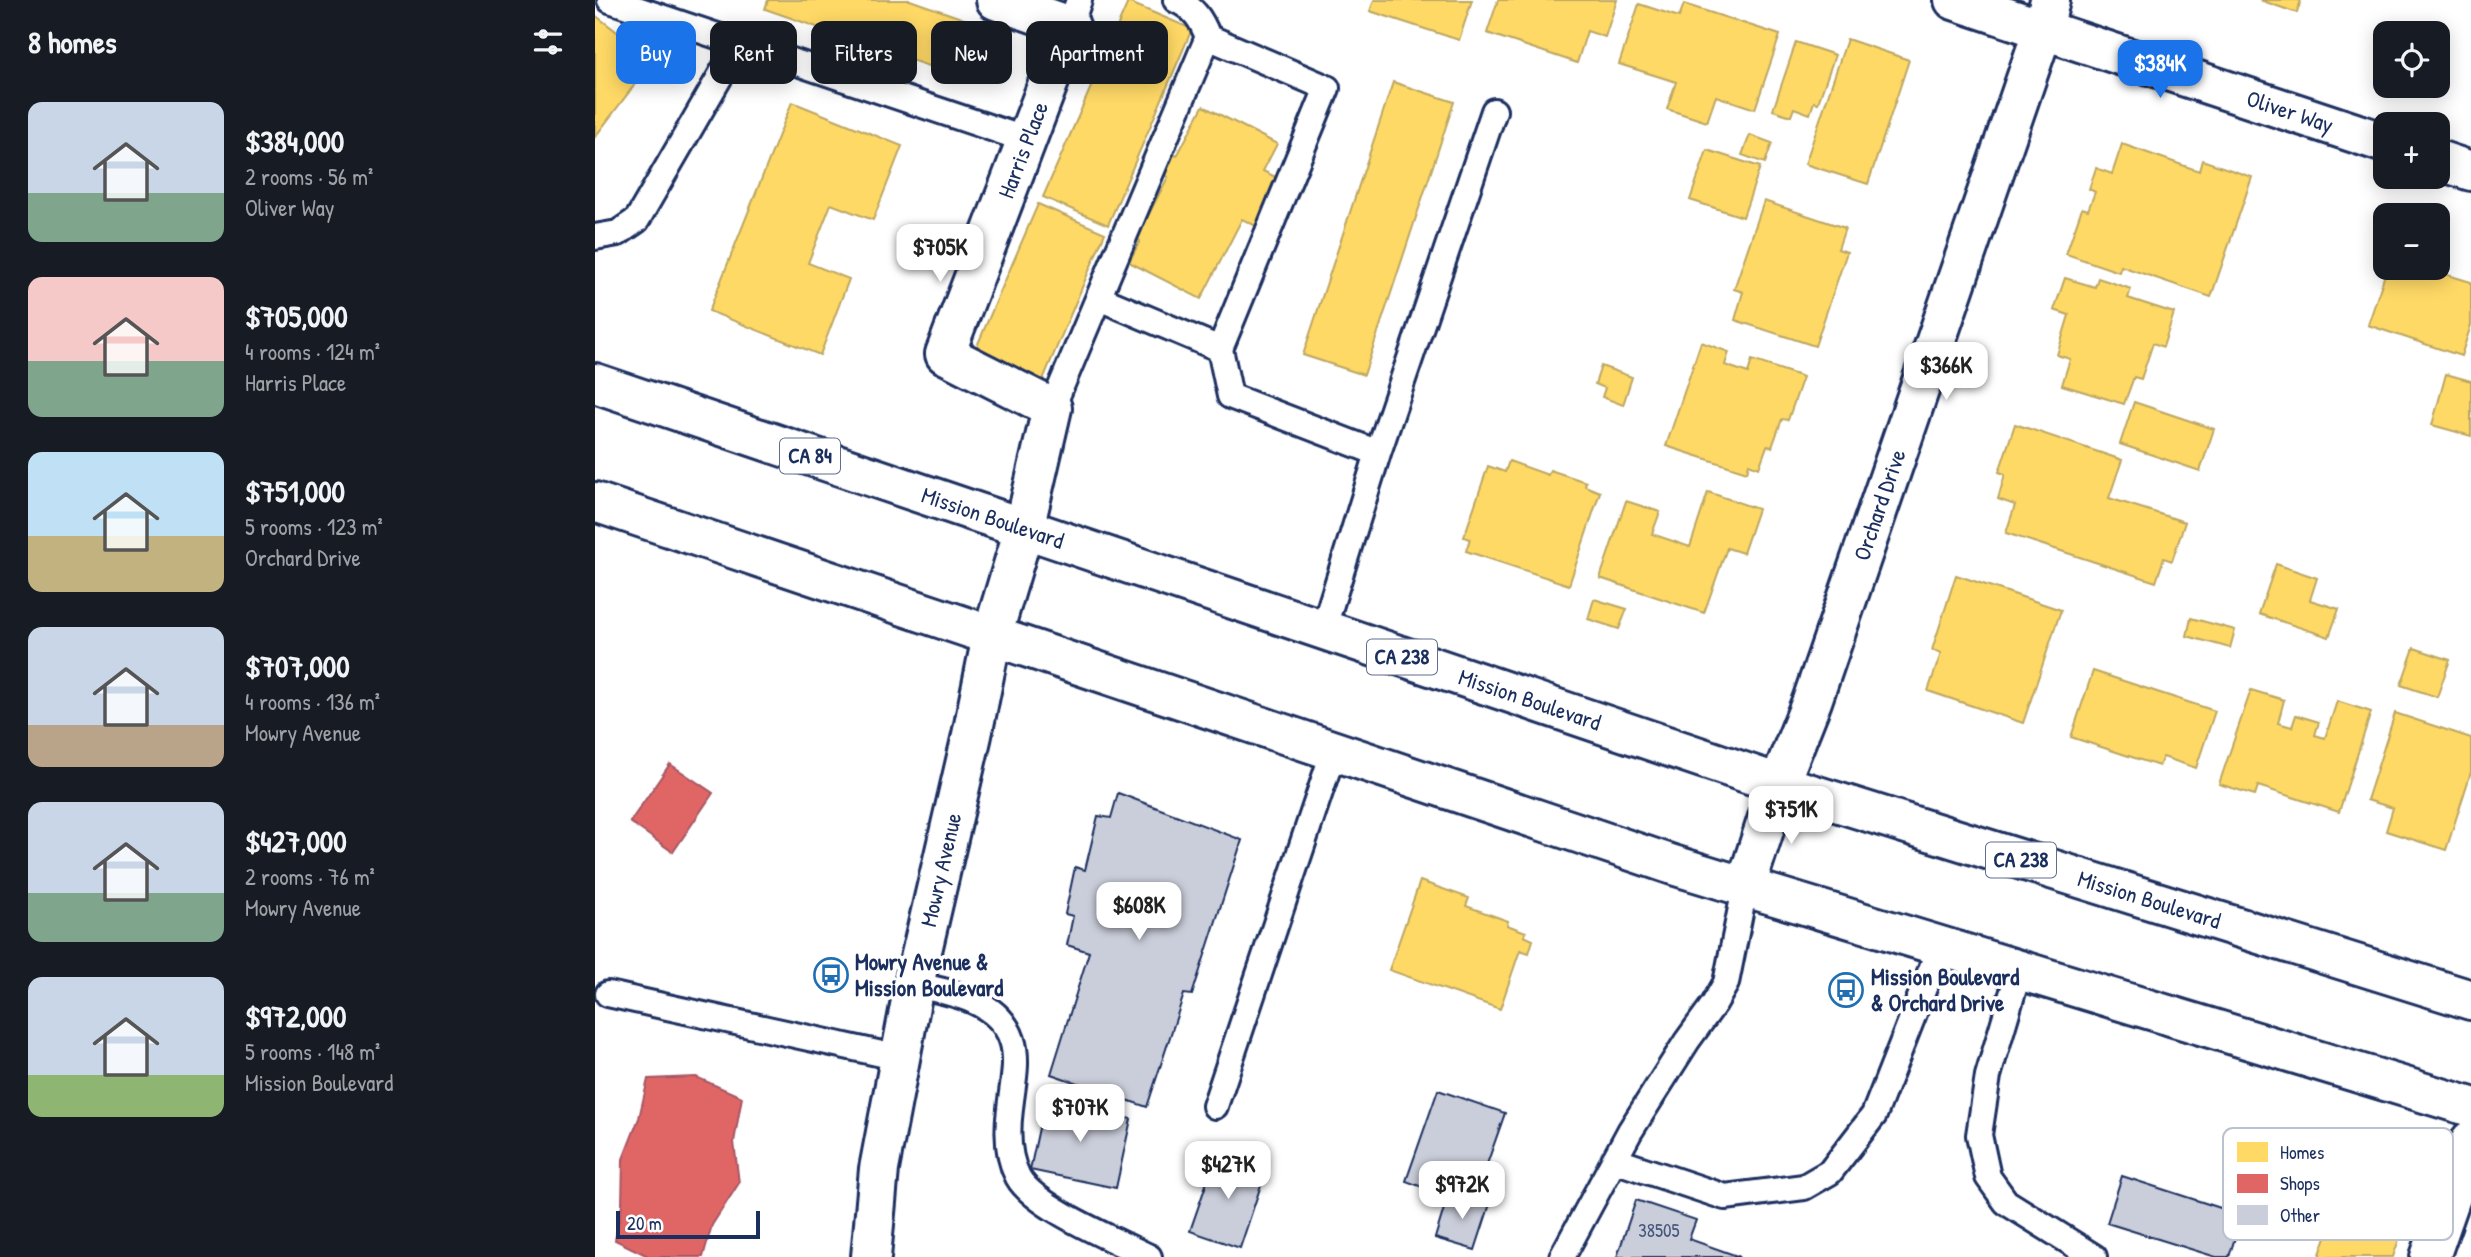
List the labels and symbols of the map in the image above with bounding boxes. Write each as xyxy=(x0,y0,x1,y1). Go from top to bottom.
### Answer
pin: $384K xyxy=(2111,41,2209,100)
street label: Oliver Way xyxy=(2243,82,2338,140)
street label: Harris Place xyxy=(990,97,1055,203)
pin: $705K xyxy=(891,224,989,284)
pin: $366K xyxy=(1897,342,1995,402)
road number: CA 84 xyxy=(780,438,840,474)
street label: Orchard Drive xyxy=(1845,445,1912,565)
street label: Mission Boulevard xyxy=(918,479,1068,556)
road number: CA 238 xyxy=(1367,640,1437,674)
street label: Mission Boulevard xyxy=(1455,661,1605,738)
pin: $751K xyxy=(1742,786,1840,846)
street label: Mowry Avenue xyxy=(912,810,968,930)
road number: CA 238 xyxy=(1986,842,2056,878)
street label: Mission Boulevard xyxy=(2074,862,2225,936)
pin: $608K xyxy=(1090,883,1188,942)
place label: Mowry Avenue & Mission Boulevard xyxy=(855,946,1003,1003)
bus stop icon: Mowry Avenue & Mission Boulevard xyxy=(812,956,850,994)
place label: Mission Boulevard & Orchard Drive xyxy=(1871,961,2019,1018)
bus stop icon: Mission Boulevard & Orchard Drive xyxy=(1827,971,1865,1009)
pin: $707K xyxy=(1031,1084,1129,1144)
legend xyxy=(2223,1128,2453,1240)
text: Homes xyxy=(2280,1139,2324,1165)
pin: $427K xyxy=(1179,1142,1277,1201)
pin: $972K xyxy=(1413,1162,1511,1221)
text: Shops xyxy=(2280,1170,2320,1196)
text: Other xyxy=(2280,1202,2321,1228)
scale bar xyxy=(616,1208,759,1240)
house number: 38505 xyxy=(1638,1217,1680,1243)

